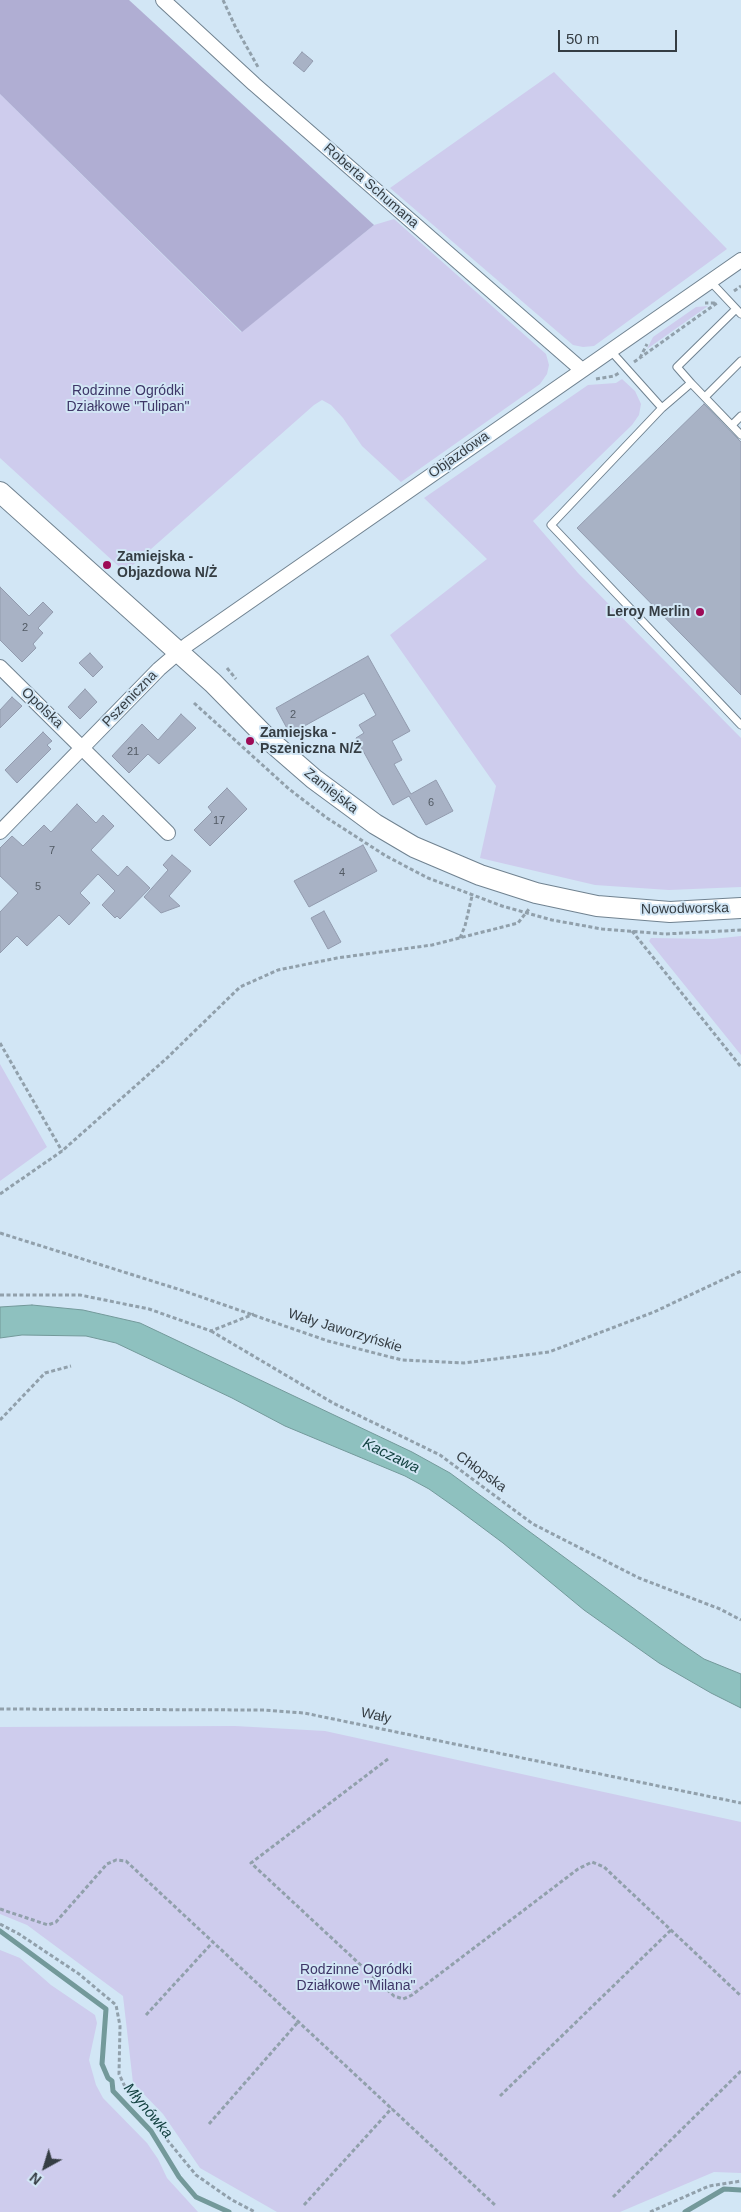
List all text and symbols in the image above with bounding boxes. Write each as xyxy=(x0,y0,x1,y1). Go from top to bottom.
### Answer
scale bar xyxy=(561,20,680,52)
text: 50 m xyxy=(566,30,599,47)
street label: Roberta Schumana xyxy=(320,140,422,232)
park label: Rodzinne Ogródki Działkowe "Tulipan" xyxy=(66,383,190,416)
street label: Objazdowa xyxy=(425,428,493,482)
place label: Zamiejska - Objazdowa N/Ż xyxy=(117,549,217,582)
marker: Zamiejska - Objazdowa N/Ż xyxy=(101,559,113,571)
place label: Leroy Merlin xyxy=(607,604,690,620)
marker: Leroy Merlin xyxy=(694,606,706,618)
house number: 2 xyxy=(22,621,28,635)
street label: Pszeniczna xyxy=(99,667,161,731)
street label: Opolska xyxy=(18,684,66,732)
house number: 2 xyxy=(290,708,296,722)
place label: Zamiejska - Pszeniczna N/Ż xyxy=(260,725,362,758)
marker: Zamiejska - Pszeniczna N/Ż xyxy=(244,735,256,747)
house number: 21 xyxy=(127,745,139,759)
street label: Zamiejska xyxy=(301,765,361,817)
house number: 6 xyxy=(428,796,434,810)
house number: 17 xyxy=(213,814,225,828)
house number: 7 xyxy=(49,844,55,858)
house number: 4 xyxy=(339,866,345,880)
house number: 5 xyxy=(35,880,41,894)
street label: Nowodworska xyxy=(641,900,729,918)
street label: Wały Jaworzyńskie xyxy=(286,1306,404,1356)
water label: Kaczawa xyxy=(360,1435,422,1477)
street label: Chłopska xyxy=(452,1448,510,1496)
street label: Wały xyxy=(359,1705,393,1727)
park label: Rodzinne Ogródki Działkowe "Milana" xyxy=(297,1962,415,1994)
water label: Młynówka xyxy=(120,2080,176,2142)
north arrow xyxy=(20,2142,70,2192)
text: N xyxy=(27,2169,45,2188)

